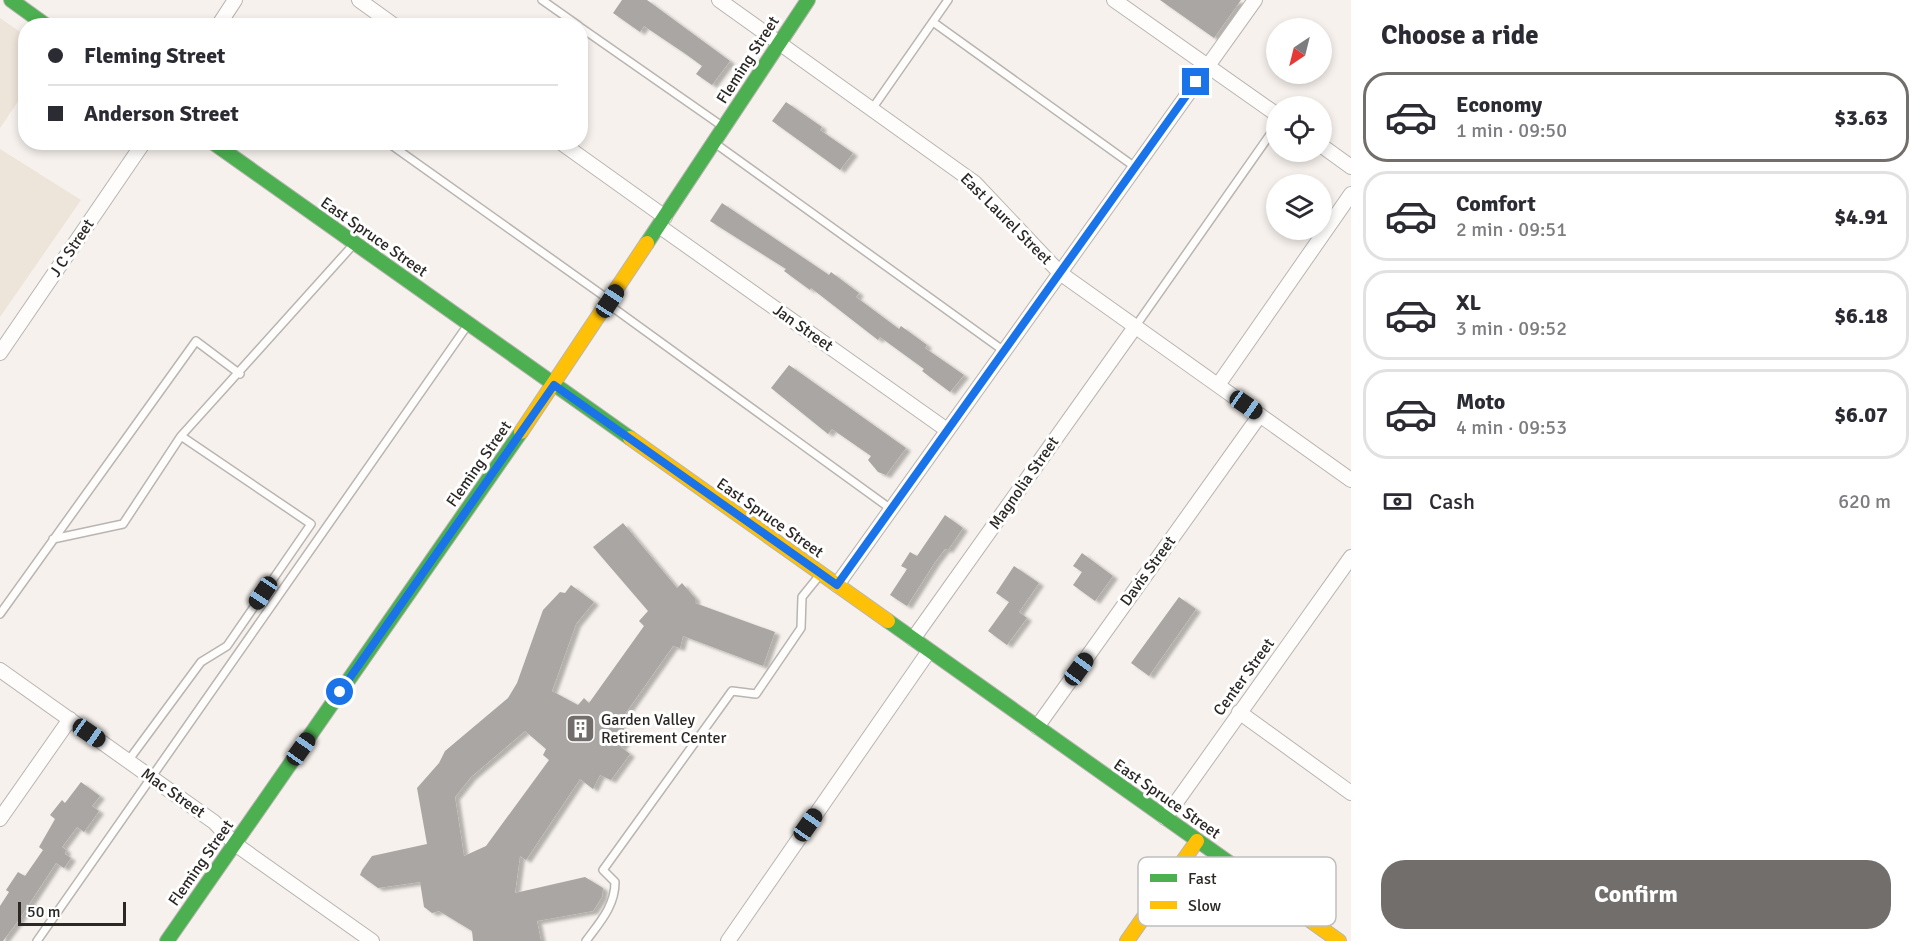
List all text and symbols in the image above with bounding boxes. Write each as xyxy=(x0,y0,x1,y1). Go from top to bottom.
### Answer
street label: Fleming Street xyxy=(712,12,784,108)
north arrow xyxy=(1266,18,1332,84)
map controls xyxy=(1266,18,1332,240)
text: Choose a ride xyxy=(1381,19,1539,52)
text: Fleming Street xyxy=(84,42,225,69)
route end xyxy=(1182,68,1209,95)
icon: car xyxy=(1384,90,1438,144)
text: Economy xyxy=(1456,91,1542,118)
button: locate xyxy=(1266,96,1332,162)
text: Anderson Street xyxy=(84,100,239,127)
text: $3.63 xyxy=(1834,104,1888,131)
text: 1 min · 09:50 xyxy=(1456,118,1567,143)
street label: East Laurel Street xyxy=(956,169,1056,269)
button: layers xyxy=(1266,174,1332,240)
icon: car xyxy=(1384,189,1438,243)
text: Comfort xyxy=(1456,190,1536,217)
street label: East Spruce Street xyxy=(317,193,432,281)
text: $4.91 xyxy=(1834,203,1888,230)
street label: J C Street xyxy=(45,215,99,281)
text: 2 min · 09:51 xyxy=(1456,217,1567,242)
car xyxy=(593,281,627,321)
icon: car xyxy=(1384,288,1438,342)
text: XL xyxy=(1456,289,1481,316)
street label: Jan Street xyxy=(769,300,837,356)
text: $6.18 xyxy=(1834,302,1888,329)
text: 3 min · 09:52 xyxy=(1456,316,1567,341)
car xyxy=(1226,387,1266,423)
icon: car xyxy=(1384,387,1438,441)
text: Moto xyxy=(1456,388,1505,415)
text: $6.07 xyxy=(1834,401,1888,428)
text: 4 min · 09:53 xyxy=(1456,415,1567,440)
street label: Fleming Street xyxy=(442,417,516,511)
street label: Magnolia Street xyxy=(985,432,1064,533)
street label: East Spruce Street xyxy=(713,474,828,562)
icon: cash xyxy=(1381,485,1414,518)
text: Cash xyxy=(1429,488,1475,515)
text: 620 m xyxy=(1838,489,1891,514)
street label: Davis Street xyxy=(1116,532,1180,610)
car xyxy=(245,573,281,613)
street label: Center Street xyxy=(1209,634,1279,720)
car xyxy=(1061,649,1097,689)
route start xyxy=(326,678,353,705)
place label: Garden Valley Retirement Center xyxy=(601,710,726,748)
building icon: Garden Valley Retirement Center xyxy=(564,713,596,745)
car xyxy=(69,715,109,751)
car xyxy=(283,729,319,769)
street label: East Spruce Street xyxy=(1110,755,1225,843)
street label: Mac Street xyxy=(137,764,209,823)
car xyxy=(790,805,826,845)
street label: Fleming Street xyxy=(164,816,238,910)
legend xyxy=(1138,857,1336,926)
button: Confirm xyxy=(1381,860,1891,929)
text: Fast xyxy=(1188,869,1217,889)
text: Slow xyxy=(1188,896,1222,916)
scale bar xyxy=(18,899,126,926)
text: 50 m xyxy=(27,902,61,922)

